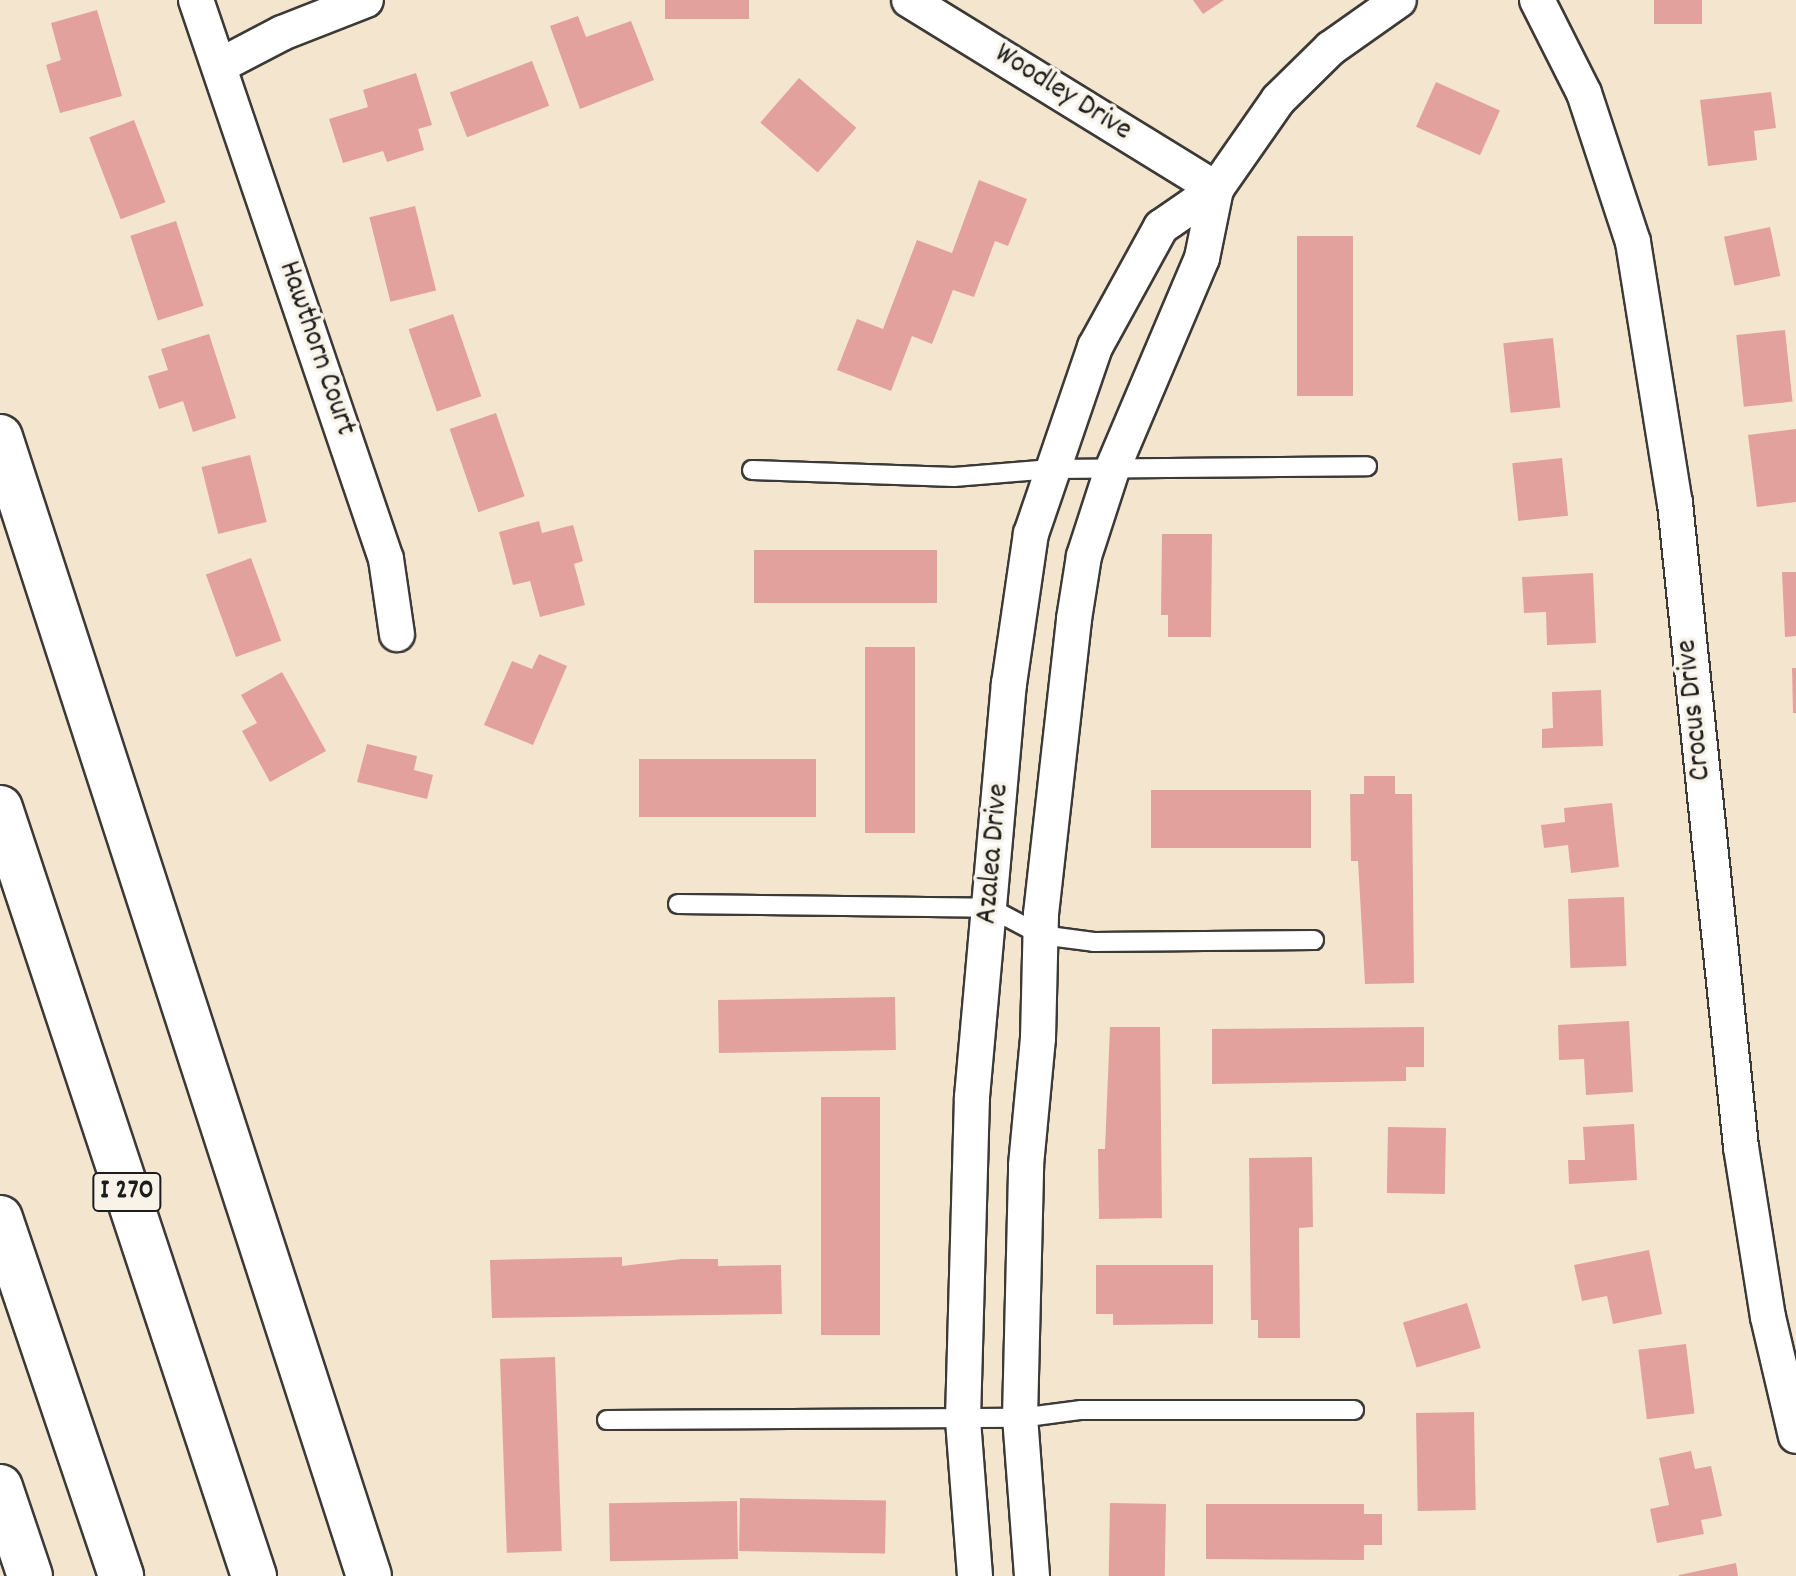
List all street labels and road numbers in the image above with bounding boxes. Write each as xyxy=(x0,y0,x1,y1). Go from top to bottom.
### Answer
street label: Woodley Drive xyxy=(987,38,1137,150)
street label: Hawthorn Court xyxy=(268,257,362,441)
street label: Crocus Drive xyxy=(1671,638,1721,782)
street label: Azalea Drive xyxy=(971,782,1019,926)
road number: I 270 xyxy=(91,1168,163,1216)

